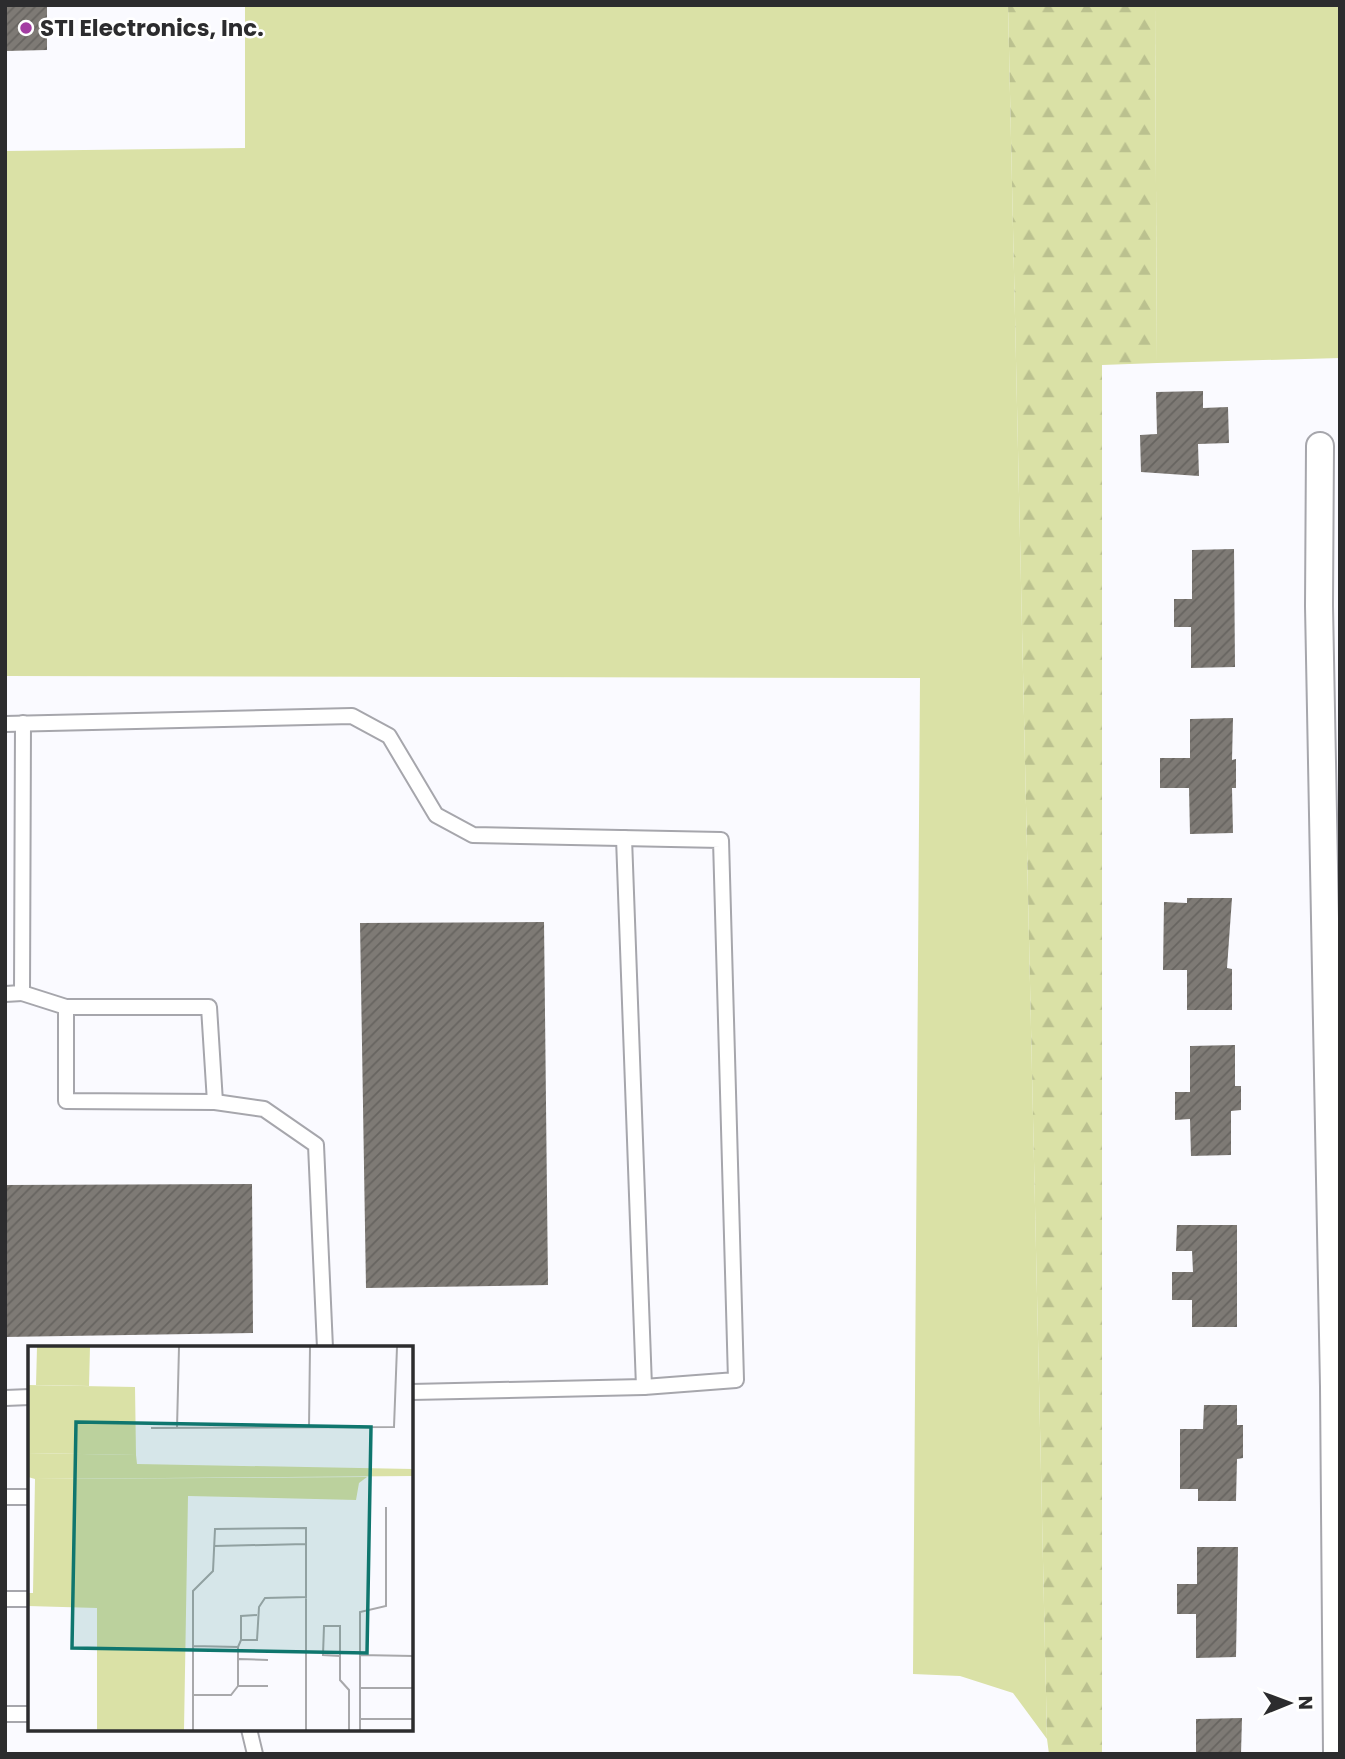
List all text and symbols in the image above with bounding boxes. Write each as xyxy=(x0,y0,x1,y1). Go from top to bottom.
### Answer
place label: STI Electronics, Inc. xyxy=(40,12,264,44)
marker: STI Electronics, Inc. xyxy=(18,20,34,36)
inset map xyxy=(28,1346,413,1731)
north arrow xyxy=(1254,1668,1324,1738)
text: N xyxy=(1292,1695,1319,1710)

